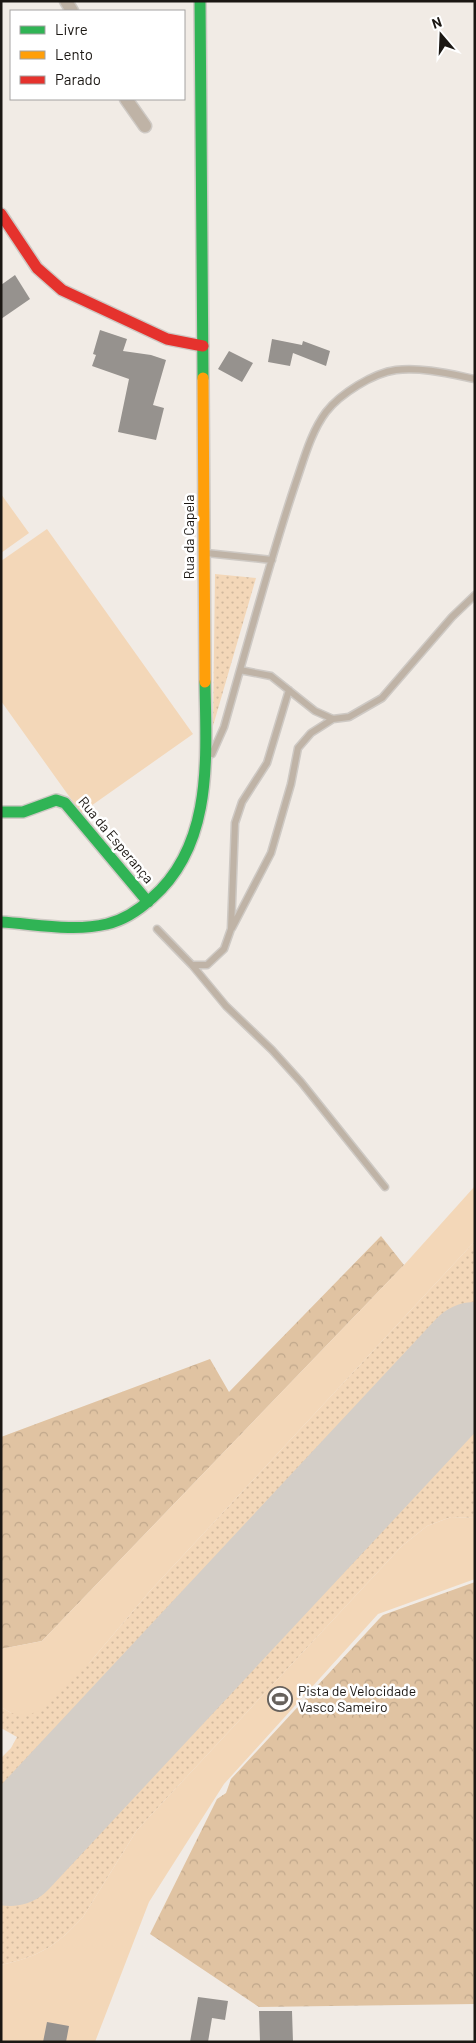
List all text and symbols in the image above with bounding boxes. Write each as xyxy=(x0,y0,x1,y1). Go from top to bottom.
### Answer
legend xyxy=(10,10,185,100)
north arrow xyxy=(416,10,466,60)
text: N xyxy=(429,13,444,32)
text: Livre xyxy=(55,20,88,38)
text: Lento xyxy=(55,45,93,63)
text: Parado xyxy=(55,70,101,88)
street label: Rua da Capela xyxy=(180,495,197,579)
street label: Rua da Esperança xyxy=(75,793,158,887)
place label: Pista de Velocidade Vasco Sameiro xyxy=(298,1682,416,1715)
sports icon: Pista de Velocidade Vasco Sameiro xyxy=(267,1686,293,1712)

